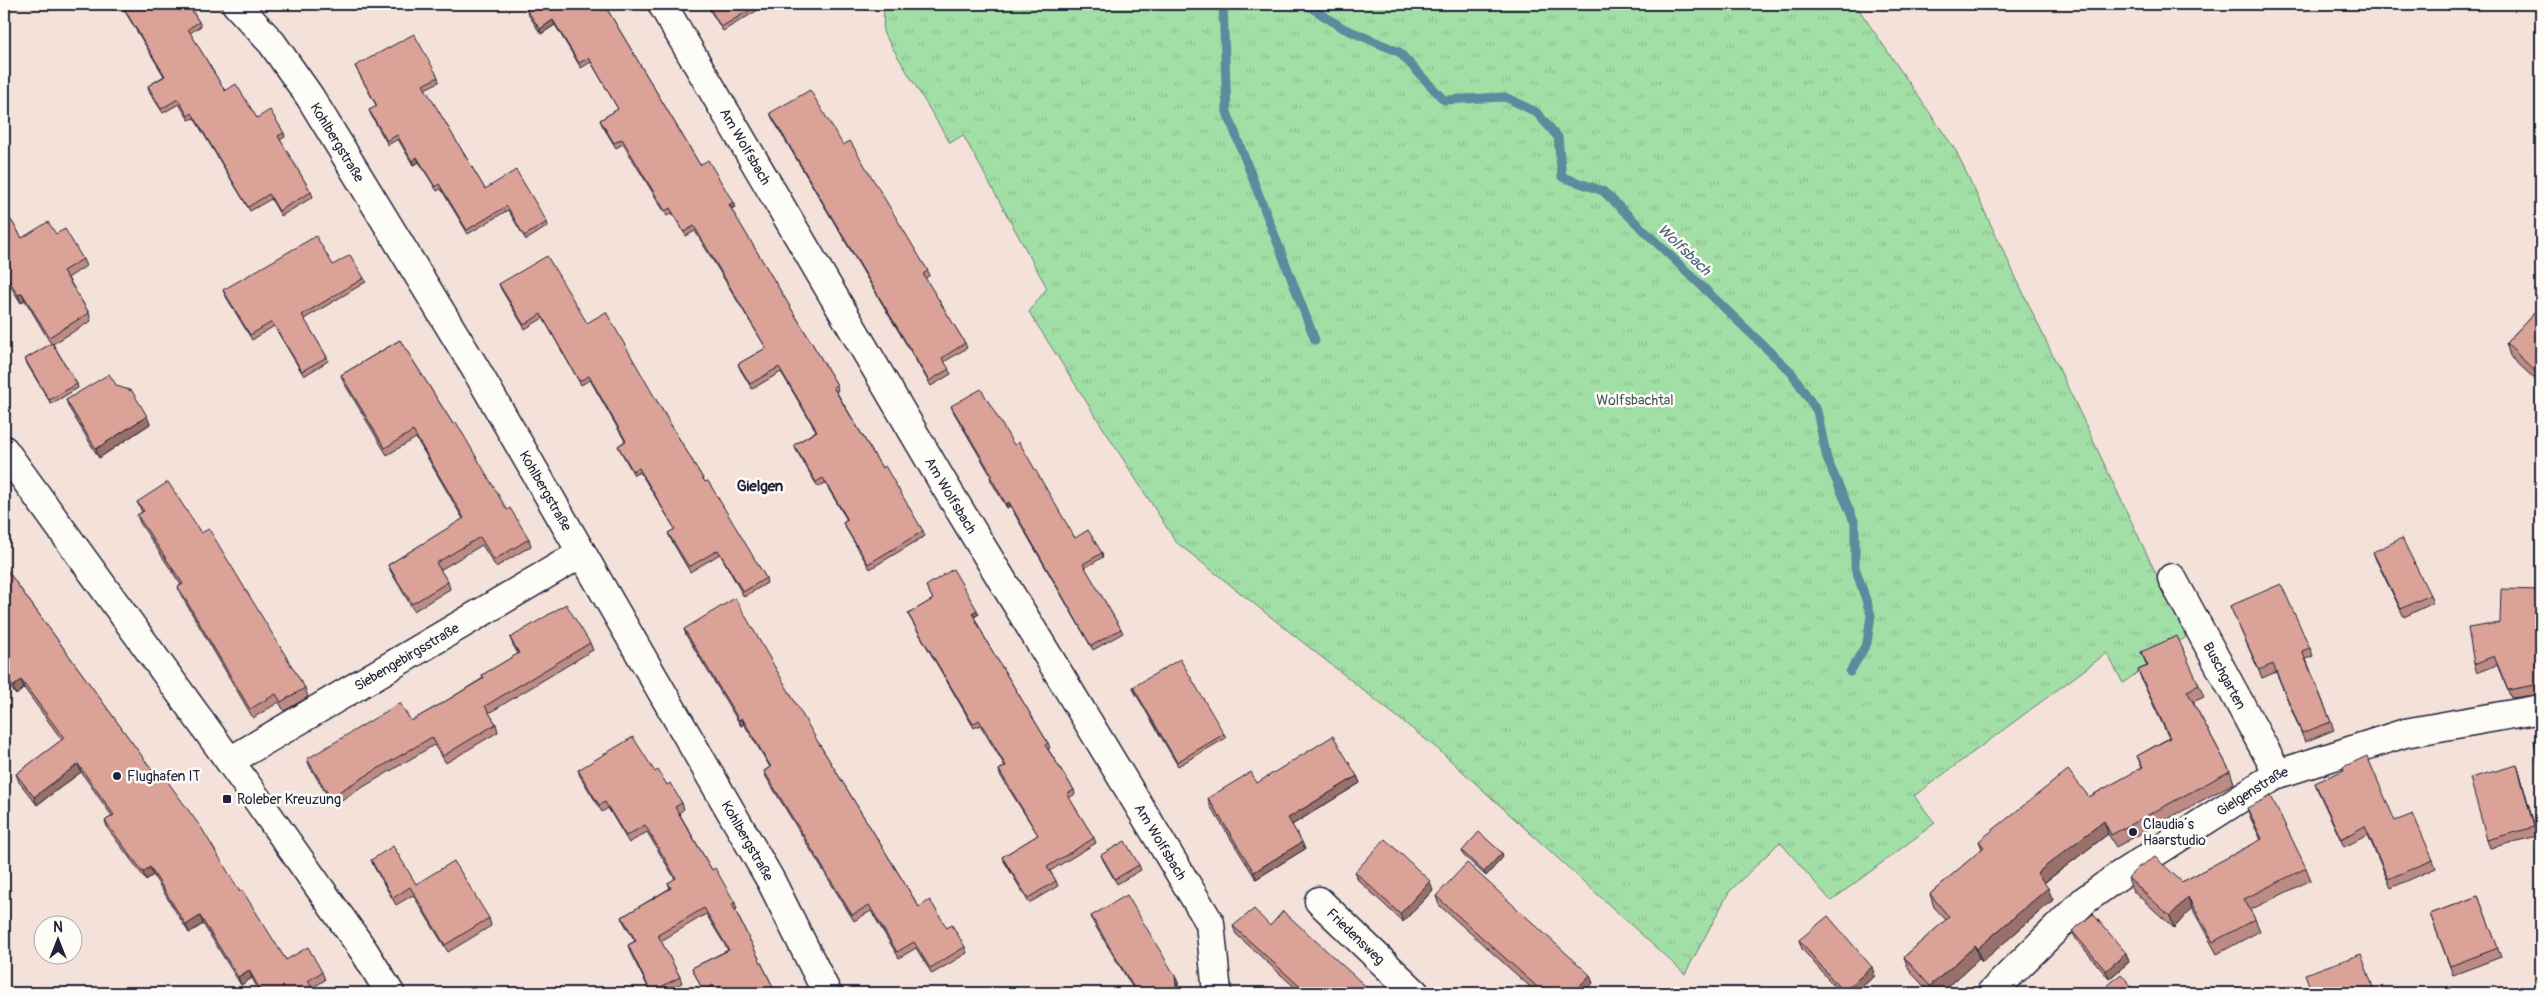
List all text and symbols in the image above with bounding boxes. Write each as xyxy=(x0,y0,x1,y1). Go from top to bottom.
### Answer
street label: Kohlbergstraße xyxy=(307,99,368,185)
street label: Am Wolfsbach xyxy=(716,105,775,188)
water label: Wolfsbach xyxy=(1654,220,1715,281)
park label: Wolfsbachtal xyxy=(1596,392,1674,409)
street label: Kohlbergstraße xyxy=(516,448,576,534)
street label: Am Wolfsbach xyxy=(921,454,980,537)
district label: Gielgen xyxy=(737,477,784,496)
street label: Siebengebirgsstraße xyxy=(351,619,462,694)
street label: Buschgarten xyxy=(2200,639,2250,712)
street label: Gielgenstraße xyxy=(2213,763,2290,820)
place label: Flughafen IT xyxy=(127,768,200,785)
marker: Flughafen IT xyxy=(111,770,123,782)
place label: Roleber Kreuzung xyxy=(237,791,341,808)
marker: Roleber Kreuzung xyxy=(221,793,233,805)
street label: Kohlbergstraße xyxy=(718,797,778,884)
street label: Am Wolfsbach xyxy=(1131,801,1190,883)
place label: Claudia´s Haarstudio xyxy=(2143,816,2206,849)
marker: Claudia´s Haarstudio xyxy=(2127,826,2139,838)
street label: Friedensweg xyxy=(1323,905,1388,968)
north arrow xyxy=(32,914,82,964)
text: N xyxy=(53,919,63,936)

